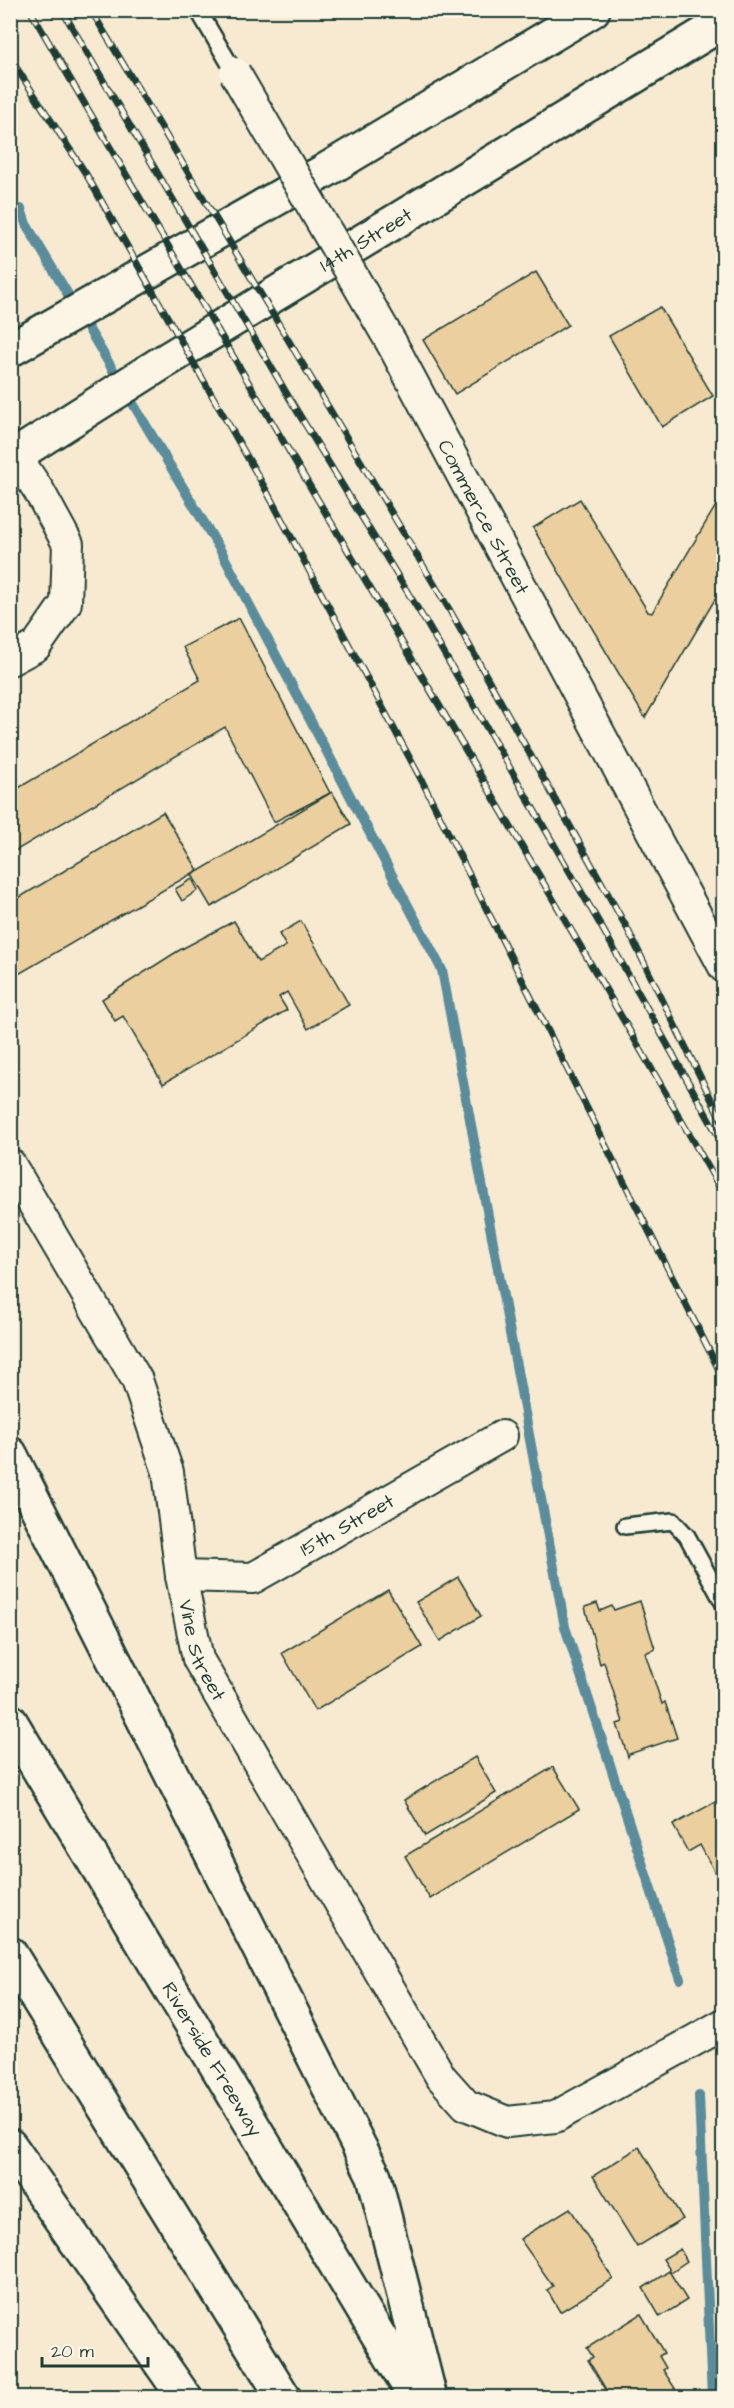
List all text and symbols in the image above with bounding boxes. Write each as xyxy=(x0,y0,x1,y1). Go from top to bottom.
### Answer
street label: 14th Street xyxy=(314,201,418,279)
street label: Commerce Street xyxy=(430,435,536,600)
street label: 15th Street xyxy=(295,1487,400,1563)
street label: Vine Street xyxy=(171,1597,232,1706)
street label: Riverside Freeway xyxy=(155,1977,269,2142)
scale bar xyxy=(42,2330,148,2368)
text: 20 m xyxy=(51,2339,94,2364)

